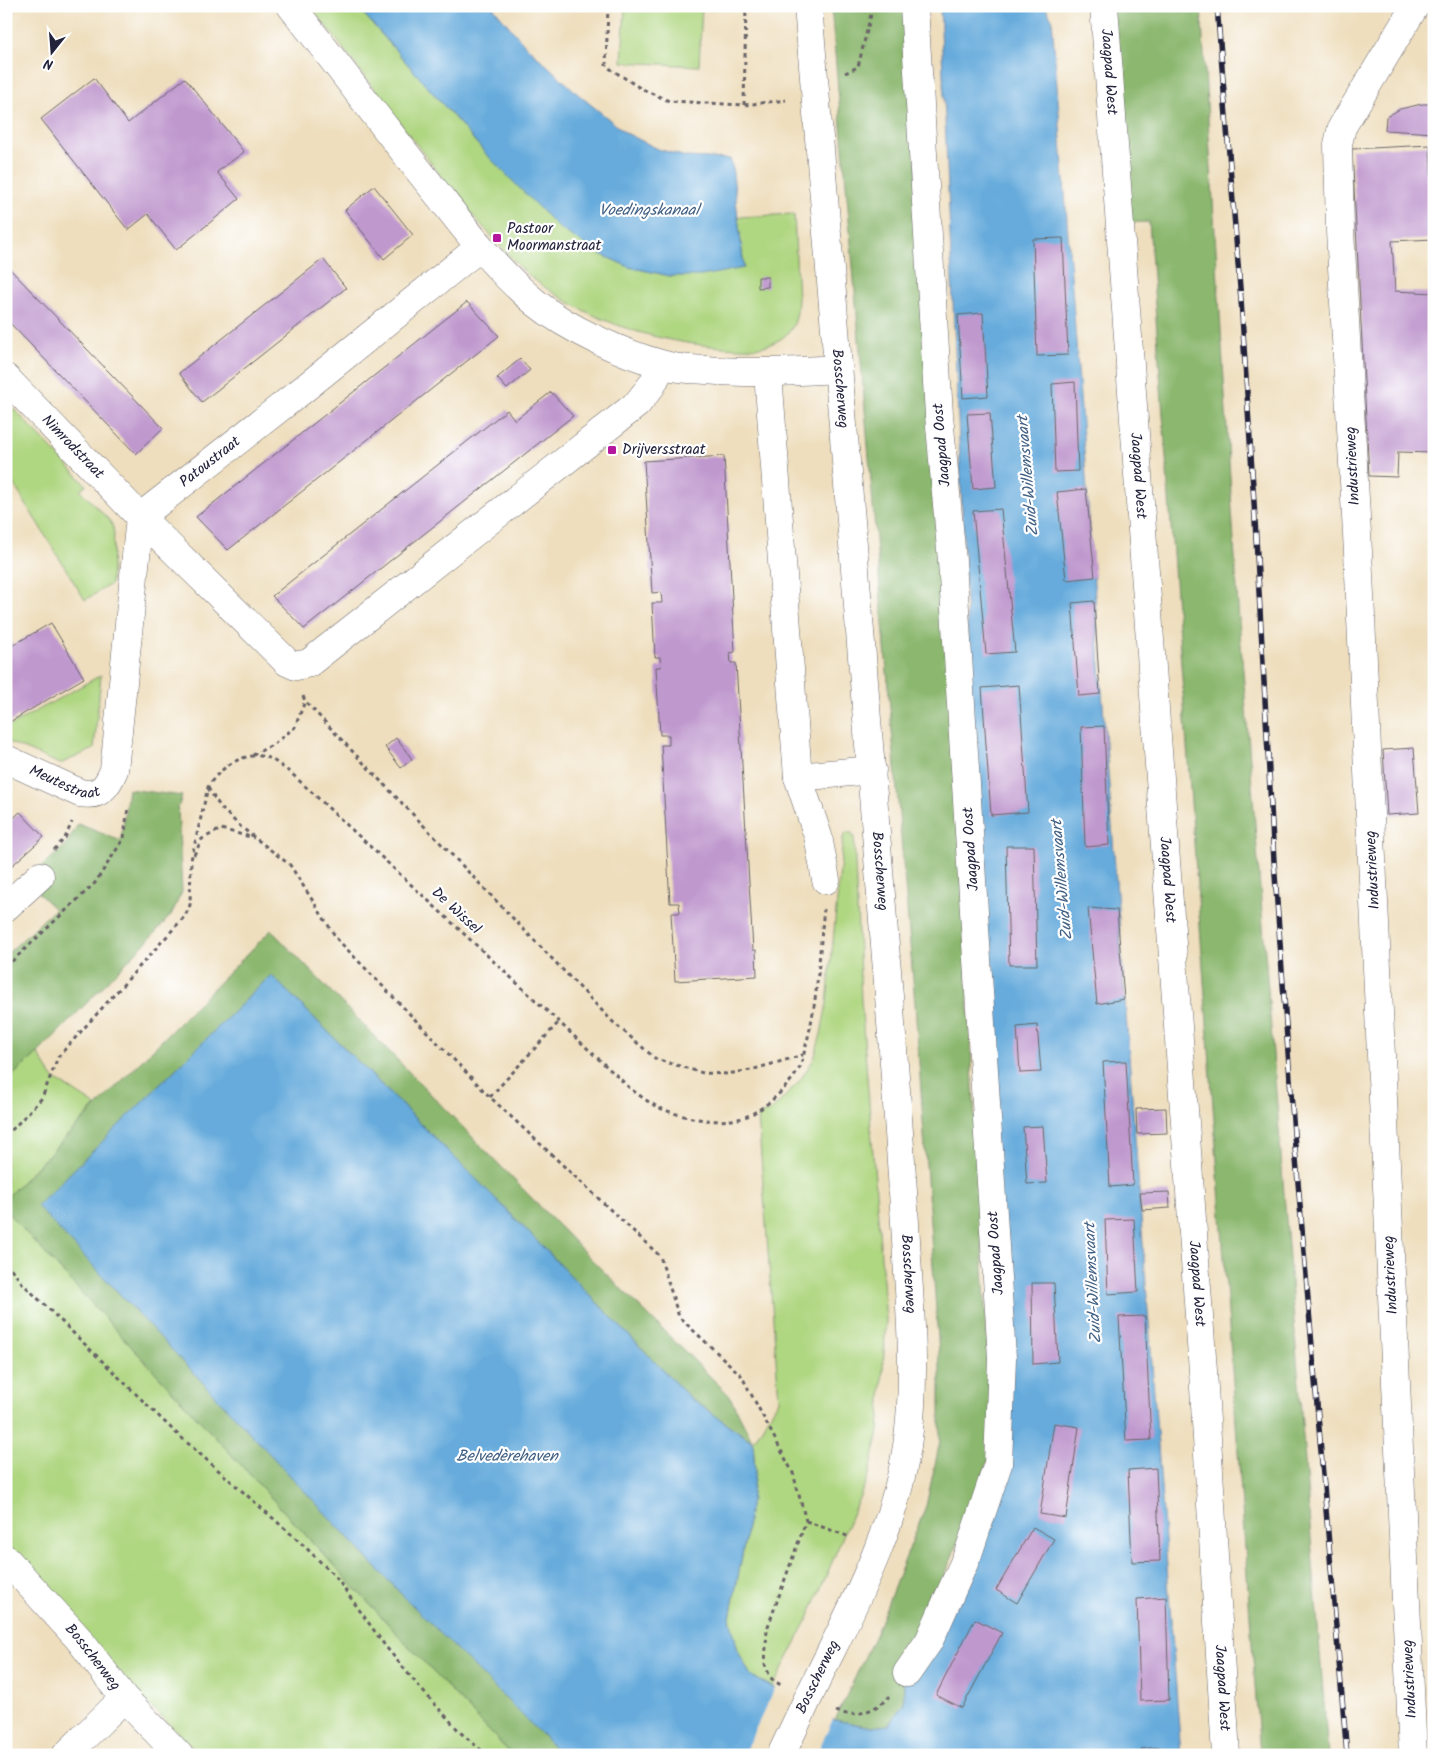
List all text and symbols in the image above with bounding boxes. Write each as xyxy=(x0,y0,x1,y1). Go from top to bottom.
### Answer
north arrow xyxy=(28,28,78,78)
street label: Jaagpad West xyxy=(1094,28,1124,116)
text: N xyxy=(41,52,56,75)
water label: Voedingskanaal xyxy=(599,198,702,223)
place label: Pastoor Moormanstraat xyxy=(507,217,602,258)
marker: Pastoor Moormanstraat xyxy=(491,232,503,244)
street label: Bosscherweg xyxy=(824,348,855,429)
street label: Jaagpad Oost xyxy=(926,402,958,488)
street label: Nimrodstraat xyxy=(36,409,110,485)
water label: Zuid-Willemsvaart xyxy=(1010,412,1046,537)
street label: Industrieweg xyxy=(1339,426,1367,506)
street label: Patoustraat xyxy=(175,430,246,494)
street label: Jaagpad West xyxy=(1123,432,1153,520)
place label: Drijversstraat xyxy=(622,438,706,462)
marker: Drijversstraat xyxy=(606,444,618,456)
street label: Meutestraat xyxy=(25,759,105,806)
street label: Jaagpad Oost xyxy=(956,806,986,892)
water label: Zuid-Willemsvaart xyxy=(1044,816,1080,941)
street label: Bosscherweg xyxy=(864,830,895,912)
street label: Industrieweg xyxy=(1359,830,1387,910)
street label: Jaagpad West xyxy=(1152,836,1182,924)
street label: De Wissel xyxy=(426,881,487,941)
street label: Jaagpad Oost xyxy=(981,1210,1011,1296)
water label: Zuid-Willemsvaart xyxy=(1077,1219,1109,1344)
street label: Bosscherweg xyxy=(894,1234,922,1314)
street label: Industrieweg xyxy=(1377,1235,1405,1315)
street label: Jaagpad West xyxy=(1182,1240,1212,1328)
water label: Belvedèrehaven xyxy=(456,1444,559,1469)
street label: Bosscherweg xyxy=(59,1618,126,1696)
street label: Bosscherweg xyxy=(790,1636,846,1718)
street label: Industrieweg xyxy=(1396,1639,1424,1719)
street label: Jaagpad West xyxy=(1207,1644,1237,1732)

